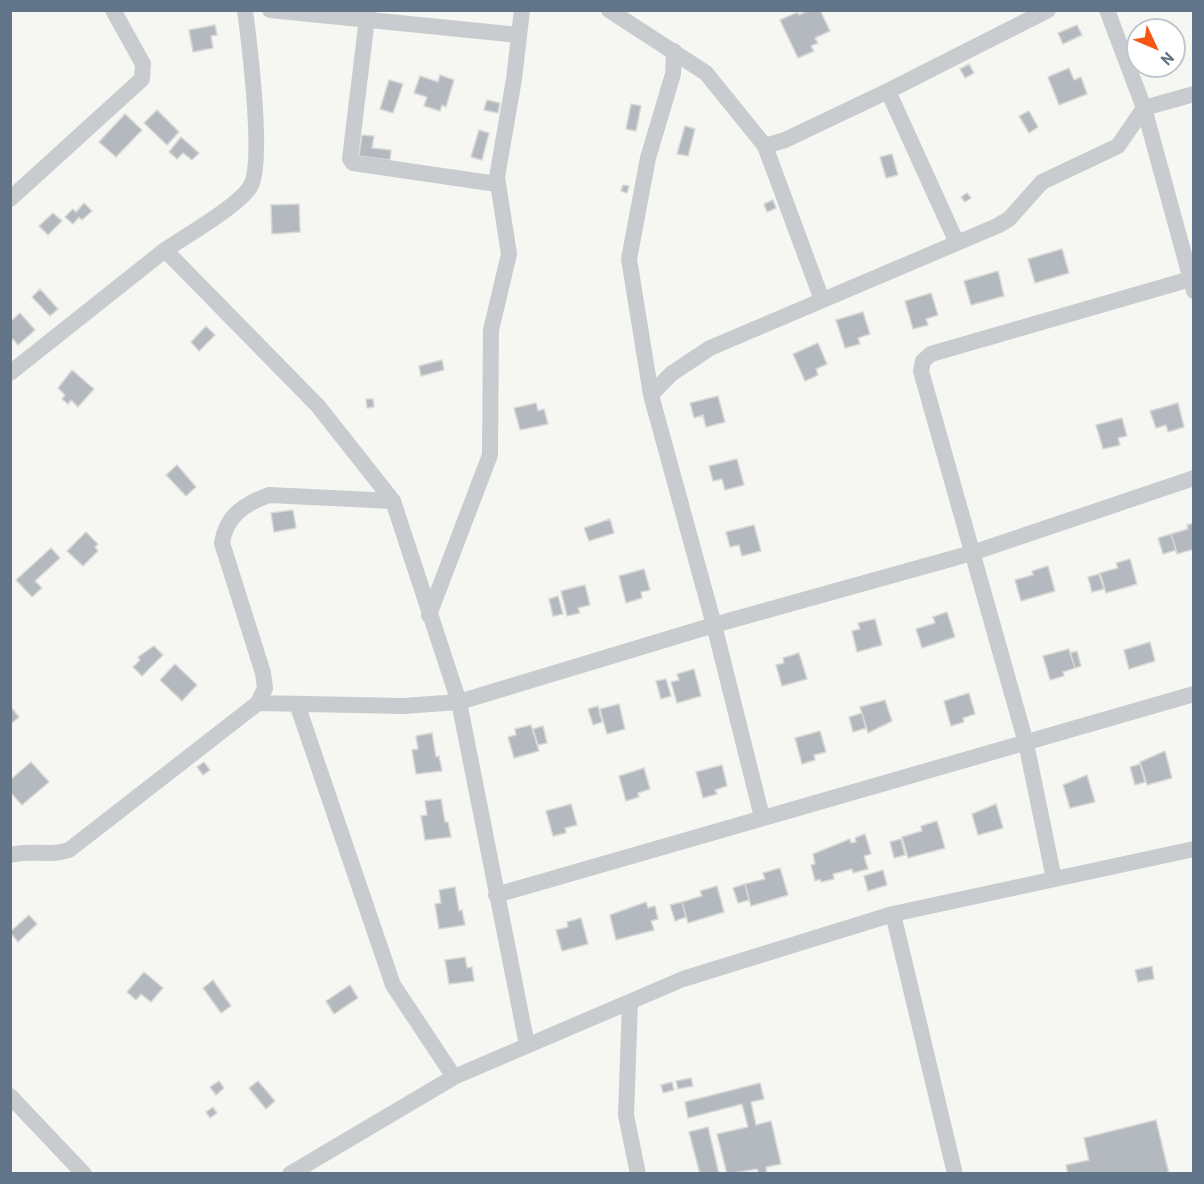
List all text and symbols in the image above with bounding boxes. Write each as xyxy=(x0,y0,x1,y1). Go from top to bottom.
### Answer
north arrow xyxy=(1126,18,1186,78)
text: N xyxy=(1157,49,1178,70)

